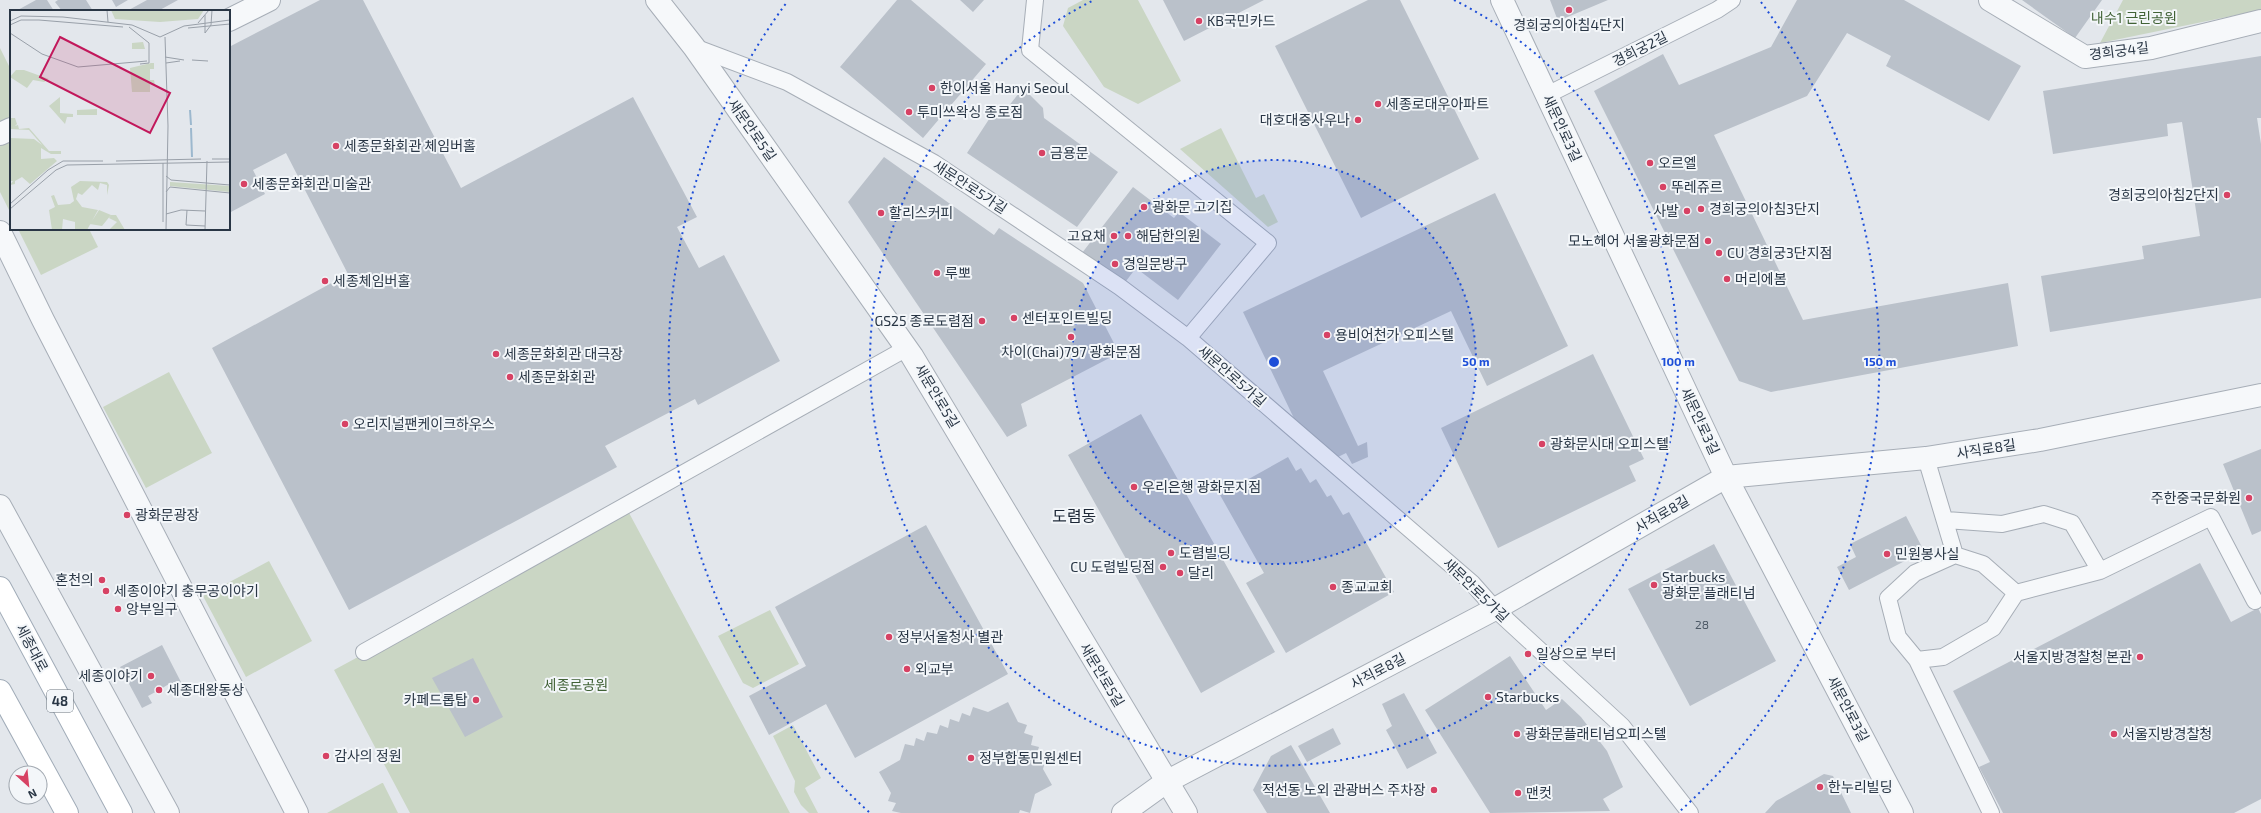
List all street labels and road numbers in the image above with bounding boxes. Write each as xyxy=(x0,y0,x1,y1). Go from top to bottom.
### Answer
street label: 경희궁2길 xyxy=(1609,27,1670,70)
street label: 경희궁4길 xyxy=(2088,38,2150,63)
street label: 새문안로3길 xyxy=(1539,91,1585,164)
street label: 새문안로5길 xyxy=(725,95,780,164)
street label: 새문안로5가길 xyxy=(930,156,1010,217)
street label: 새문안로5가길 xyxy=(1195,341,1270,410)
street label: 새문안로5길 xyxy=(912,361,963,431)
street label: 새문안로3길 xyxy=(1677,384,1723,457)
street label: 사직로8길 xyxy=(1955,435,2017,462)
street label: 사직로8길 xyxy=(1632,491,1692,536)
street label: 새문안로5가길 xyxy=(1440,554,1513,625)
street label: 세종대로 xyxy=(13,621,52,675)
street label: 새문안로5길 xyxy=(1077,640,1128,710)
street label: 사직로8길 xyxy=(1347,649,1408,692)
street label: 새문안로3길 xyxy=(1824,673,1873,745)
road number: 48 xyxy=(47,690,73,712)

